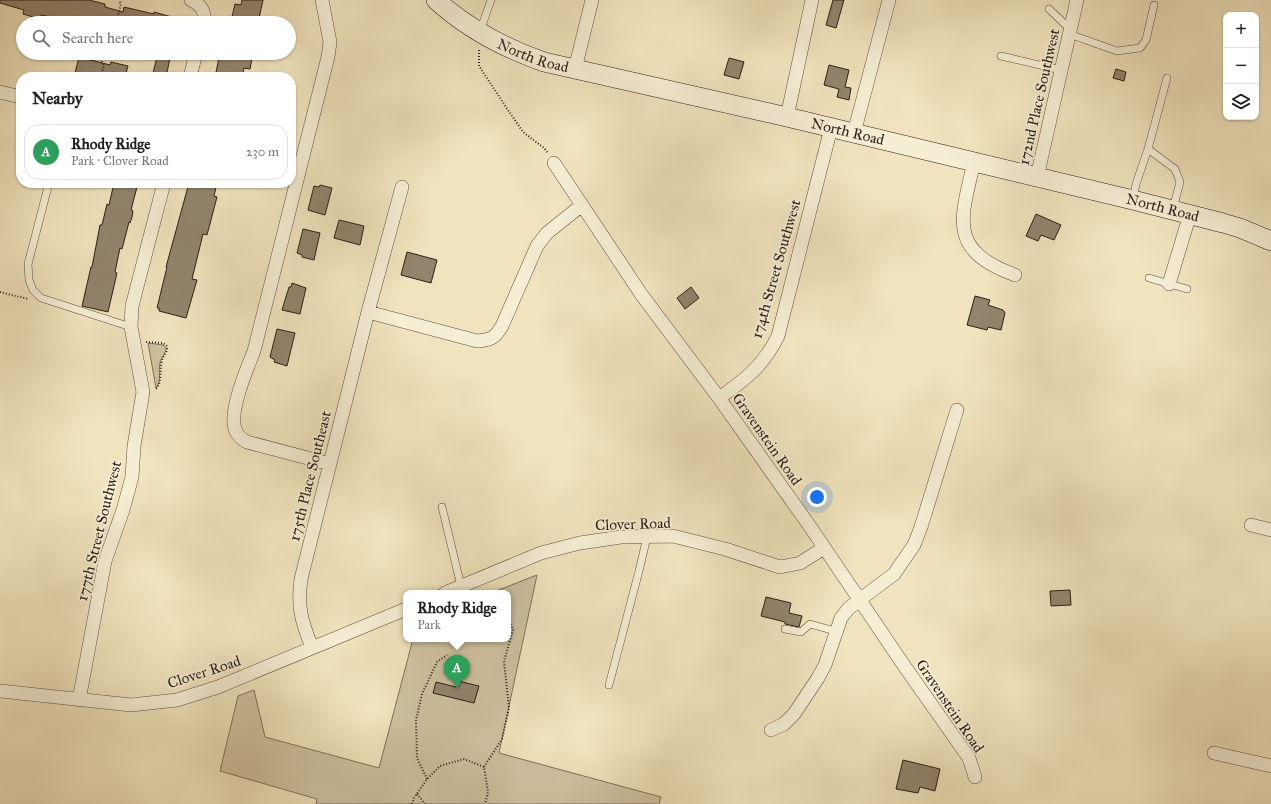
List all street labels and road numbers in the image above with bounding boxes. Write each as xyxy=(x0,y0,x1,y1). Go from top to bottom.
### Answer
street label: 172nd Place Southwest xyxy=(1015,26,1064,167)
street label: North Road xyxy=(494,35,571,76)
street label: North Road xyxy=(809,114,887,149)
street label: North Road xyxy=(1124,190,1202,226)
street label: 174th Street Southwest xyxy=(748,197,805,341)
street label: Gravenstein Road xyxy=(728,389,806,489)
street label: 175th Place Southeast xyxy=(285,408,335,543)
street label: 177th Street Southwest xyxy=(73,458,125,603)
street label: Clover Road xyxy=(595,514,672,534)
street label: Clover Road xyxy=(165,652,243,692)
street label: Gravenstein Road xyxy=(912,656,988,756)

